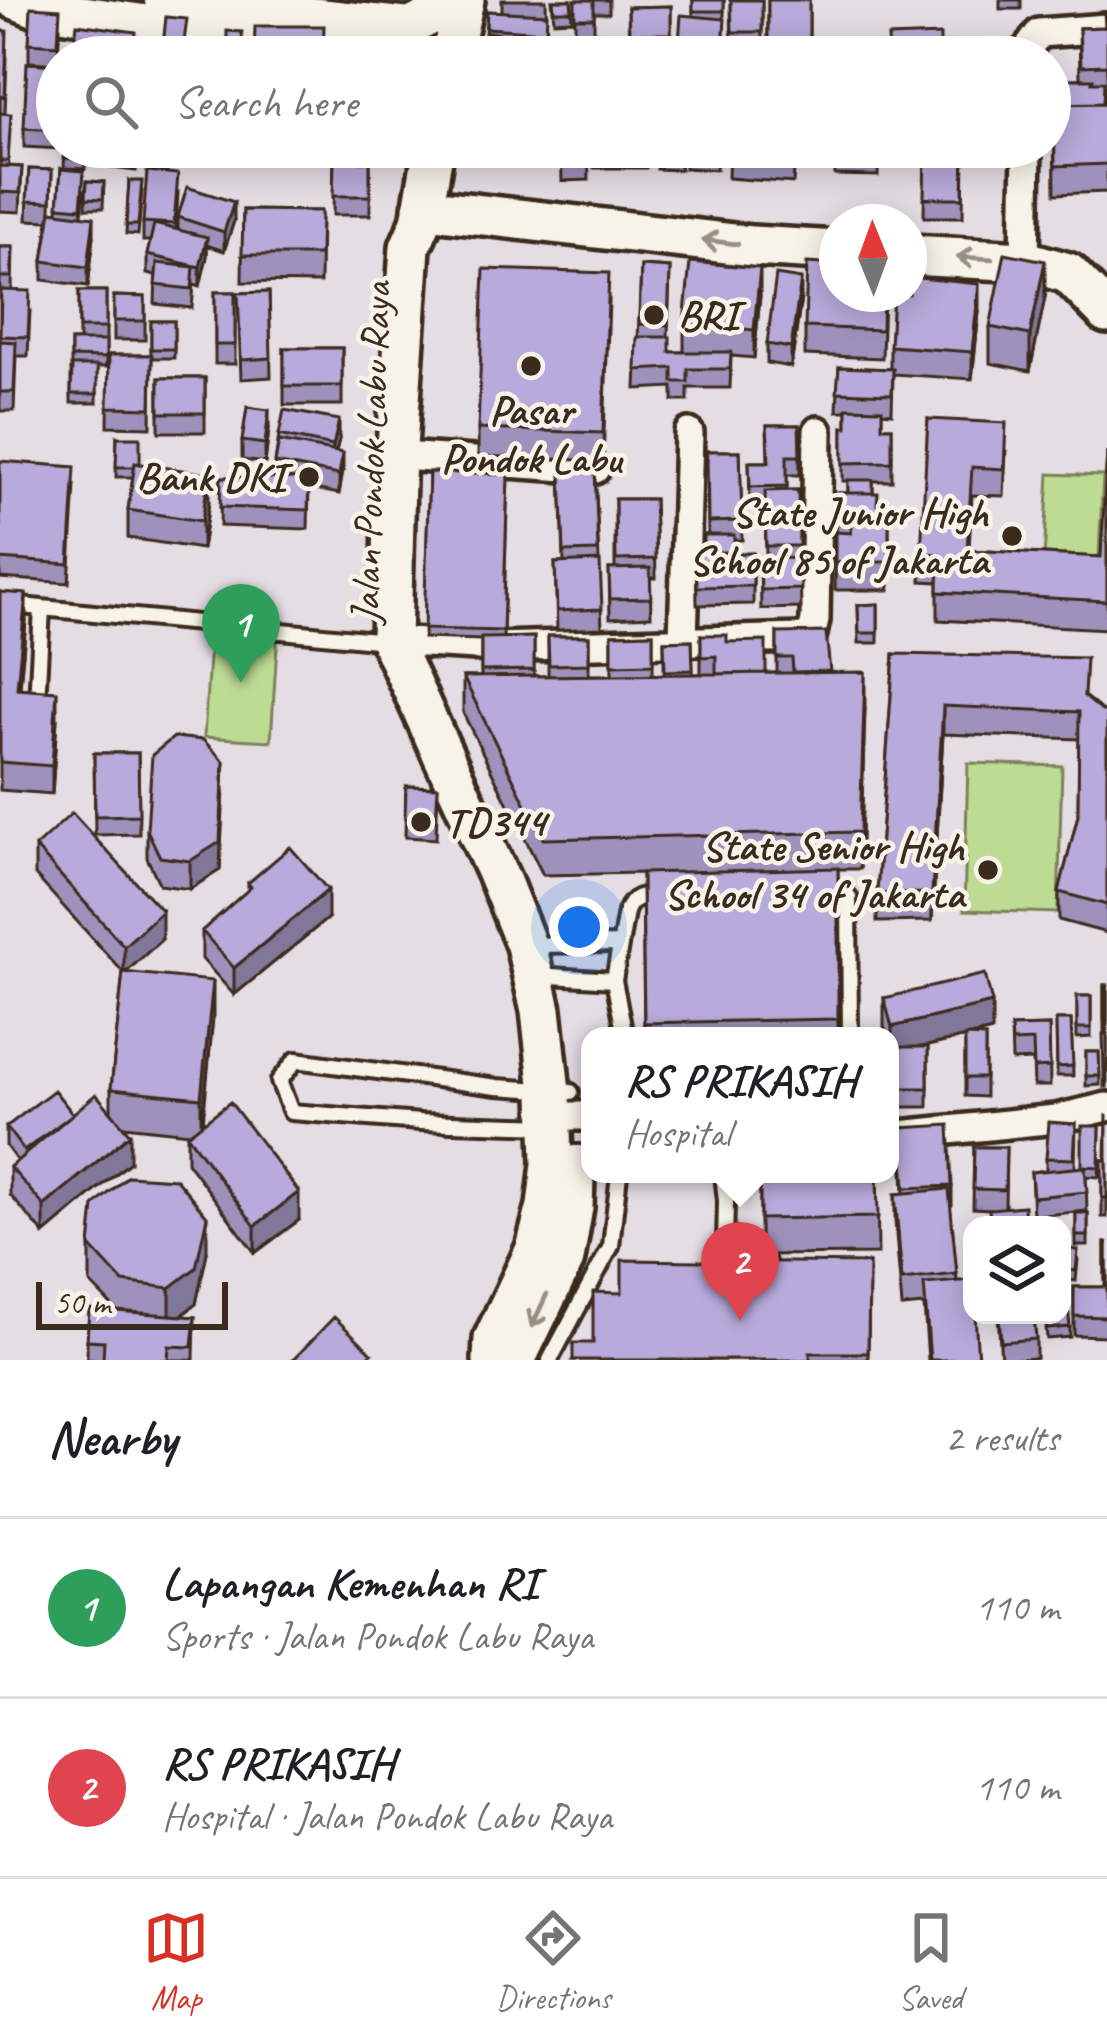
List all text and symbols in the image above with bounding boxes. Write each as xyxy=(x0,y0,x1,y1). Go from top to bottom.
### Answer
search box xyxy=(36,36,1071,168)
icon: search xyxy=(78,69,144,135)
text: Search here xyxy=(174,74,357,131)
north arrow xyxy=(819,204,927,312)
one-way arrow xyxy=(701,231,740,253)
one-way arrow xyxy=(956,247,995,270)
street label: Jalan Pondok Labu Raya xyxy=(338,278,404,627)
place label: BRI xyxy=(678,289,747,342)
marker: BRI xyxy=(641,302,667,328)
marker: Pasar Pondok Labu xyxy=(518,353,544,379)
place label: Pasar Pondok Labu xyxy=(441,384,625,485)
place label: Bank DKI xyxy=(136,451,294,504)
marker: Bank DKI xyxy=(296,464,322,490)
place label: State Junior High School 85 of Jakarta xyxy=(688,486,991,587)
marker: State Junior High School 85 of Jakarta xyxy=(999,523,1025,549)
pin: 1 xyxy=(202,584,280,683)
place label: TD344 xyxy=(445,796,551,849)
marker: TD344 xyxy=(408,809,434,835)
place label: State Senior High School 34 of Jakarta xyxy=(664,820,967,921)
marker: State Senior High School 34 of Jakarta xyxy=(975,857,1001,883)
your location xyxy=(549,897,609,957)
popup xyxy=(581,1027,899,1183)
text: RS PRIKASIH xyxy=(624,1052,856,1109)
text: Hospital xyxy=(624,1109,731,1158)
map controls xyxy=(963,1216,1071,1324)
button: layers xyxy=(963,1216,1071,1324)
pin: 2 xyxy=(701,1222,779,1321)
scale bar xyxy=(36,1276,228,1329)
text: 50 m xyxy=(54,1282,110,1324)
one-way arrow xyxy=(527,1292,549,1328)
text: Nearby xyxy=(48,1406,176,1470)
text: 2 results xyxy=(945,1414,1059,1463)
text: Lapangan Kemenhan RI xyxy=(162,1555,538,1612)
text: 1 xyxy=(78,1583,96,1632)
text: 110 m xyxy=(975,1583,1059,1632)
text: Sports · Jalan Pondok Labu Raya xyxy=(162,1612,593,1661)
text: RS PRIKASIH xyxy=(162,1735,393,1792)
text: 2 xyxy=(78,1763,96,1812)
text: 110 m xyxy=(975,1763,1059,1812)
text: Hospital · Jalan Pondok Labu Raya xyxy=(162,1792,612,1841)
tab: Map xyxy=(143,1905,209,2019)
tab: Directions xyxy=(496,1905,611,2019)
tab: Saved xyxy=(898,1905,964,2019)

